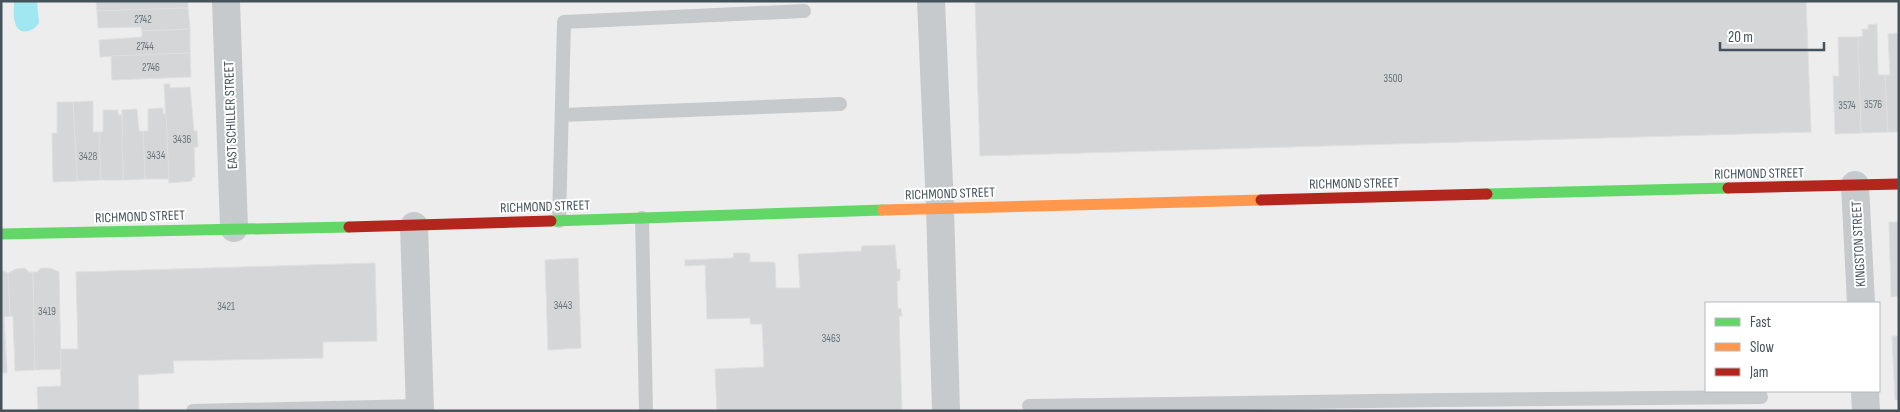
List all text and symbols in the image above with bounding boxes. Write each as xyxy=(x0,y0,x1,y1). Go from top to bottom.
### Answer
house number: 2742 xyxy=(134,13,152,26)
scale bar xyxy=(1720,20,1824,52)
text: 20 m xyxy=(1728,28,1753,47)
house number: 2744 xyxy=(136,40,154,53)
street label: EAST SCHILLER STREET xyxy=(220,60,241,169)
house number: 2746 xyxy=(142,61,160,74)
house number: 3500 xyxy=(1384,72,1403,85)
house number: 3576 xyxy=(1864,98,1882,111)
house number: 3574 xyxy=(1838,99,1856,112)
house number: 3436 xyxy=(173,133,192,146)
house number: 3434 xyxy=(147,149,166,162)
house number: 3428 xyxy=(79,150,97,163)
street label: RICHMOND STREET xyxy=(1714,164,1804,183)
street label: RICHMOND STREET xyxy=(1309,174,1399,193)
street label: RICHMOND STREET xyxy=(905,183,996,204)
street label: RICHMOND STREET xyxy=(500,196,591,217)
street label: KINGSTON STREET xyxy=(1848,200,1869,287)
street label: RICHMOND STREET xyxy=(95,206,186,227)
house number: 3443 xyxy=(554,299,573,312)
house number: 3421 xyxy=(217,300,235,313)
legend xyxy=(1705,302,1880,392)
house number: 3419 xyxy=(38,305,56,318)
text: Fast xyxy=(1750,313,1772,332)
house number: 3463 xyxy=(822,332,841,345)
text: Slow xyxy=(1750,338,1774,357)
text: Jam xyxy=(1749,363,1768,382)

